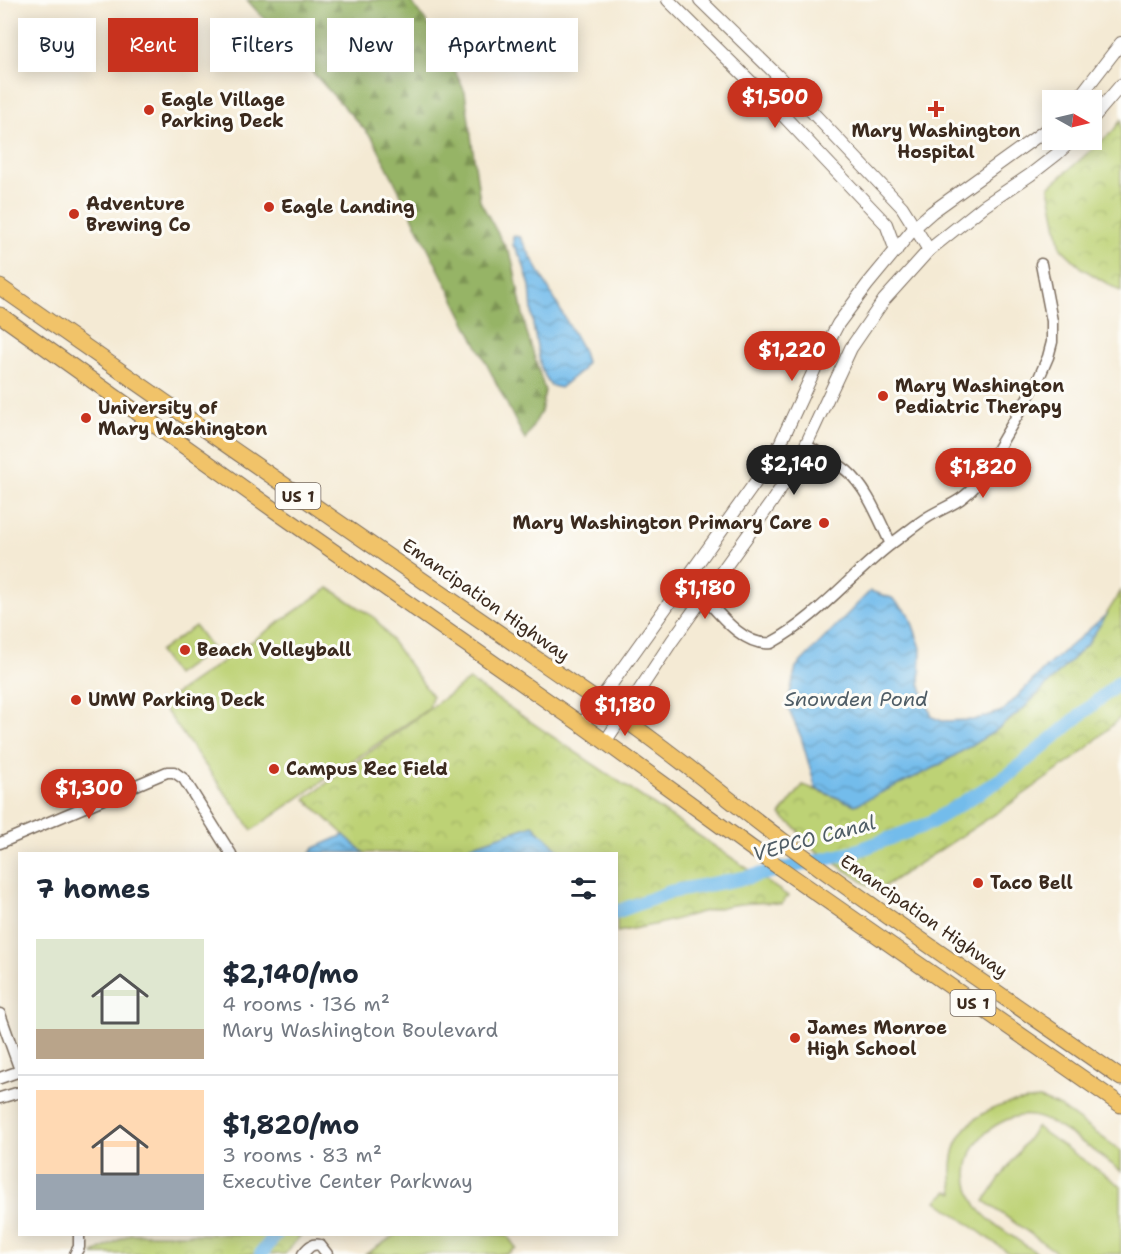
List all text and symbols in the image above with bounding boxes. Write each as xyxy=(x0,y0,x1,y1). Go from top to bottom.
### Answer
chip: Buy xyxy=(18,18,96,72)
chip: Rent xyxy=(108,18,198,72)
chip: Filters xyxy=(210,18,315,72)
chip: New xyxy=(327,18,414,72)
chip: Apartment xyxy=(426,18,578,72)
pin: $1,500 xyxy=(726,78,824,129)
text: $1,500 xyxy=(741,84,809,110)
place label: Eagle Village Parking Deck xyxy=(161,88,285,133)
north arrow xyxy=(1042,90,1102,150)
map controls xyxy=(1042,90,1102,150)
marker: Mary Washington Hospital xyxy=(927,100,945,118)
marker: Eagle Village Parking Deck xyxy=(142,103,156,117)
place label: Mary Washington Hospital xyxy=(851,119,1021,164)
place label: Adventure Brewing Co xyxy=(86,192,191,237)
place label: Eagle Landing xyxy=(281,195,415,219)
marker: Eagle Landing xyxy=(262,200,276,214)
marker: Adventure Brewing Co xyxy=(67,207,81,221)
pin: $1,220 xyxy=(743,331,841,382)
text: $1,220 xyxy=(758,337,826,363)
place label: Mary Washington Pediatric Therapy xyxy=(895,374,1064,419)
marker: Mary Washington Pediatric Therapy xyxy=(876,389,890,403)
place label: University of Mary Washington xyxy=(98,396,267,441)
marker: University of Mary Washington xyxy=(79,411,93,425)
pin: $2,140 xyxy=(745,445,843,496)
pin: $1,820 xyxy=(934,448,1032,499)
text: $2,140 xyxy=(760,451,828,477)
text: $1,820 xyxy=(949,454,1017,480)
road number: US 1 xyxy=(276,483,320,509)
place label: Mary Washington Primary Care xyxy=(513,511,812,535)
marker: Mary Washington Primary Care xyxy=(817,516,831,530)
street label: Emancipation Highway xyxy=(397,533,575,667)
pin: $1,180 xyxy=(656,569,754,620)
text: $1,180 xyxy=(674,575,736,601)
place label: Beach Volleyball xyxy=(197,638,351,662)
marker: Beach Volleyball xyxy=(178,643,192,657)
pin: $1,180 xyxy=(576,686,674,737)
water label: Snowden Pond xyxy=(784,686,928,712)
place label: UMW Parking Deck xyxy=(88,688,265,712)
text: $1,180 xyxy=(594,692,656,718)
marker: UMW Parking Deck xyxy=(69,693,83,707)
place label: Campus Rec Field xyxy=(286,757,448,781)
marker: Campus Rec Field xyxy=(267,762,281,776)
pin: $1,300 xyxy=(40,769,138,820)
text: $1,300 xyxy=(55,775,123,801)
water label: VEPCO Canal xyxy=(749,809,879,867)
street label: Emancipation Highway xyxy=(835,849,1013,983)
text: 7 homes xyxy=(36,871,150,906)
place label: Taco Bell xyxy=(990,871,1073,895)
icon: filters xyxy=(567,872,600,905)
marker: Taco Bell xyxy=(971,876,985,890)
text: $2,140/mo xyxy=(222,956,359,991)
icon: home xyxy=(84,963,156,1035)
road number: US 1 xyxy=(950,990,996,1016)
text: 4 rooms · 136 m² xyxy=(222,991,390,1017)
place label: James Monroe High School xyxy=(807,1016,947,1061)
text: Mary Washington Boulevard xyxy=(222,1017,498,1043)
marker: James Monroe High School xyxy=(788,1031,802,1045)
text: $1,820/mo xyxy=(222,1107,359,1142)
icon: home xyxy=(84,1114,156,1186)
text: 3 rooms · 83 m² xyxy=(222,1142,382,1168)
text: Executive Center Parkway xyxy=(222,1168,473,1194)

